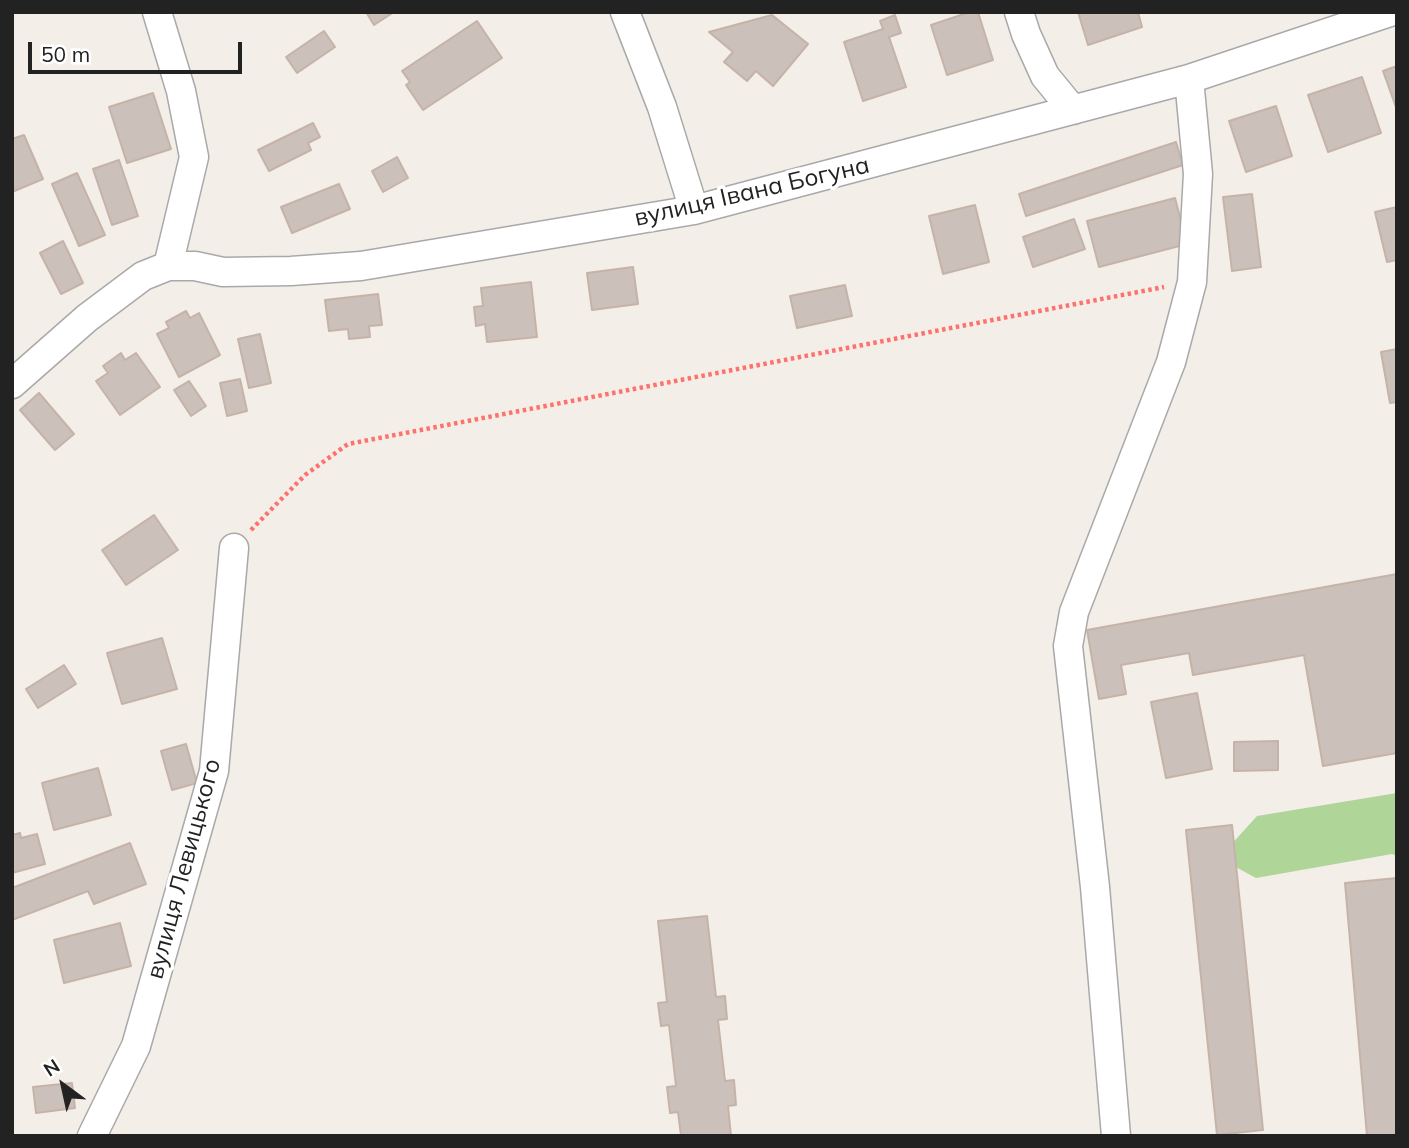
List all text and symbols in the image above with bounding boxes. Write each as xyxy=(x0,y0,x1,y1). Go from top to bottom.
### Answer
scale bar xyxy=(32,28,245,72)
text: 50 m xyxy=(41,41,90,67)
street label: вулиця Івана Богуна xyxy=(632,151,872,233)
street label: вулиця Левицького xyxy=(141,756,227,982)
north arrow xyxy=(28,1050,98,1120)
text: N xyxy=(39,1053,64,1081)

